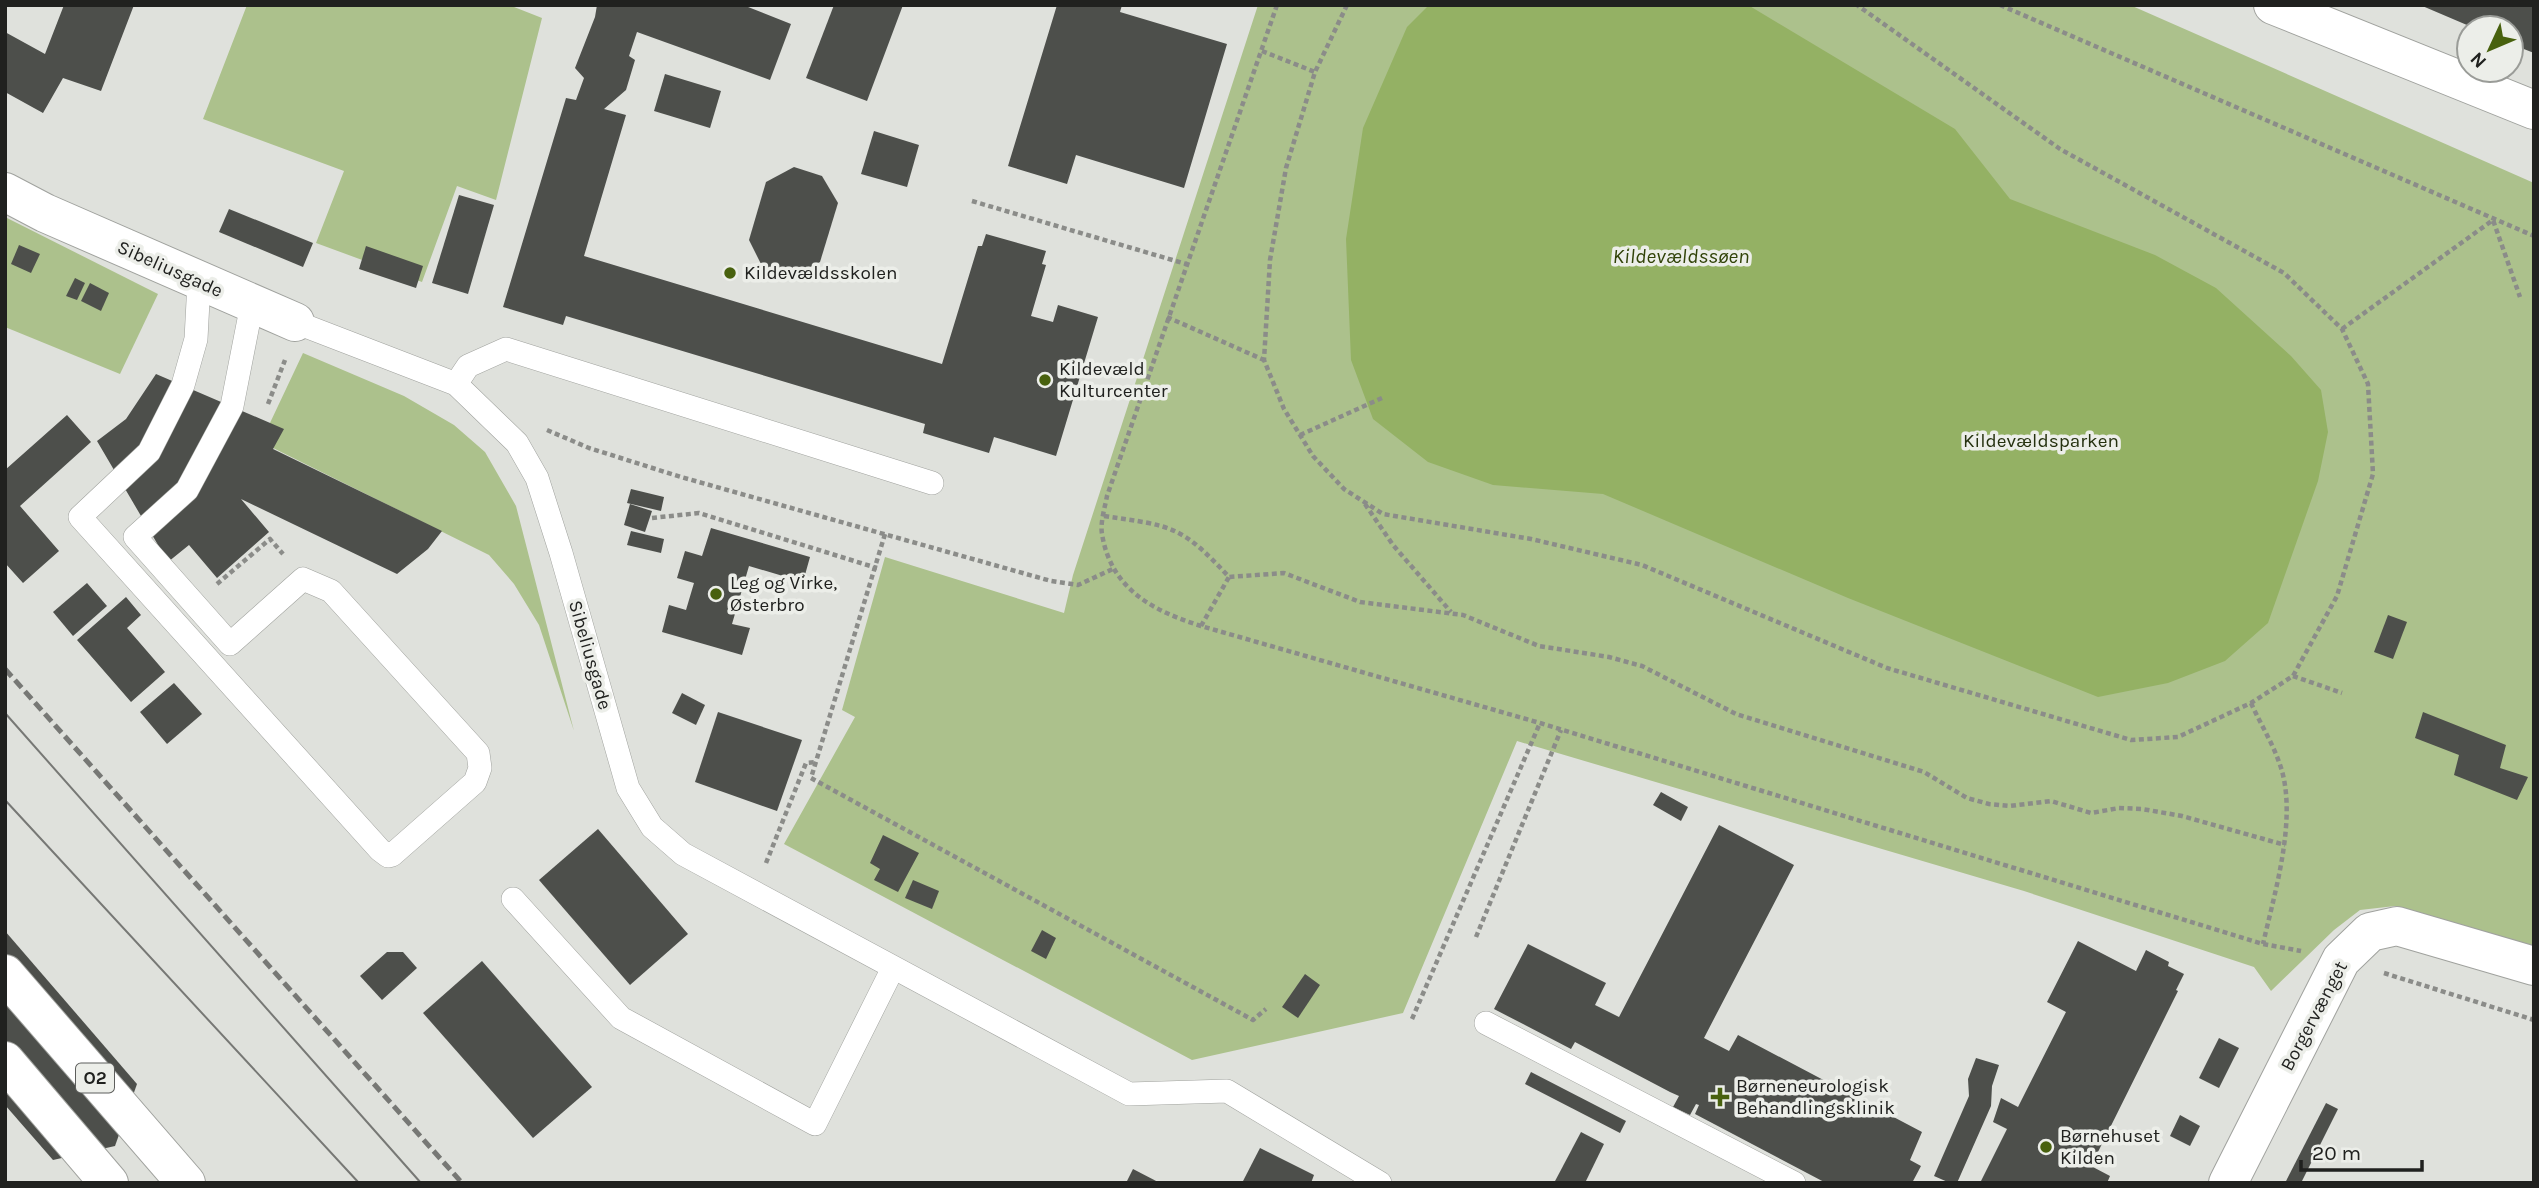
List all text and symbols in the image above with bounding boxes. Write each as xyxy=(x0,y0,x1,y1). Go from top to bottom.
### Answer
north arrow xyxy=(2455,14,2525,84)
text: N xyxy=(2466,48,2491,73)
street label: Sibeliusgade xyxy=(114,236,226,302)
water label: Kildevældssøen xyxy=(1613,244,1749,268)
place label: Kildevældsskolen xyxy=(744,262,897,284)
marker: Kildevældsskolen xyxy=(722,265,738,281)
place label: Kildevæld Kulturcenter xyxy=(1059,358,1168,402)
marker: Kildevæld Kulturcenter xyxy=(1037,372,1053,388)
park label: Kildevældsparken xyxy=(1963,430,2119,452)
place label: Leg og Virke, Østerbro xyxy=(730,572,837,616)
marker: Leg og Virke, Østerbro xyxy=(708,586,724,602)
street label: Sibeliusgade xyxy=(564,598,616,712)
street label: Borgervænget xyxy=(2276,957,2352,1075)
road number: O2 xyxy=(76,1064,114,1092)
place label: Børneneurologisk Behandlingsklinik xyxy=(1736,1075,1895,1119)
marker: Børneneurologisk Behandlingsklinik xyxy=(1710,1087,1730,1107)
place label: Børnehuset Kilden xyxy=(2060,1125,2160,1169)
scale bar xyxy=(2301,1128,2422,1172)
marker: Børnehuset Kilden xyxy=(2038,1139,2054,1155)
text: 20 m xyxy=(2312,1141,2361,1165)

